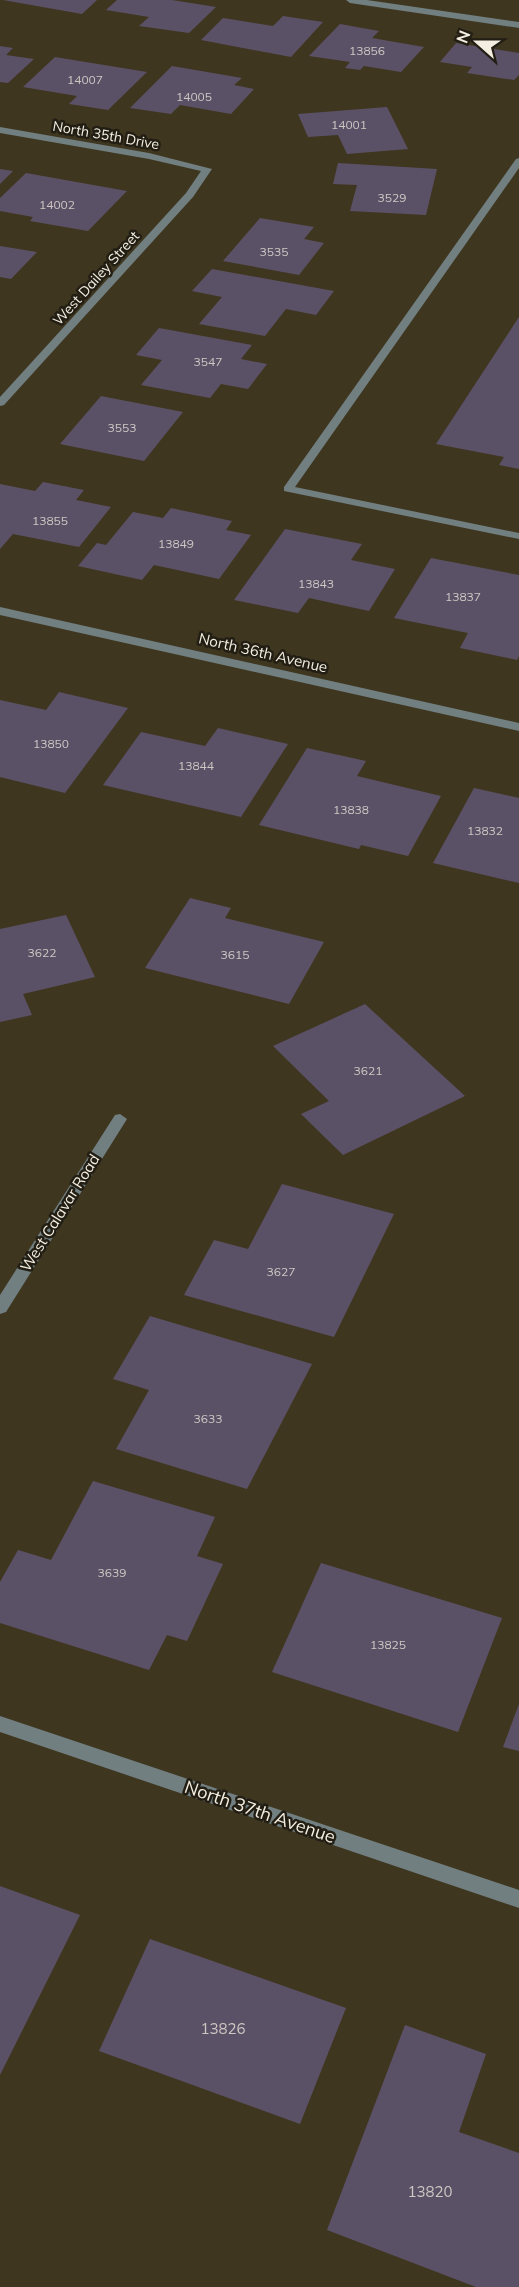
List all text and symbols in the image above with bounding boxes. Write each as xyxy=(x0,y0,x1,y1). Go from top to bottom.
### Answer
north arrow xyxy=(447,12,507,72)
text: N xyxy=(451,27,474,46)
house number: 13856 xyxy=(349,43,385,58)
house number: 14007 xyxy=(67,72,103,87)
house number: 14005 xyxy=(176,89,212,104)
street label: North 35th Drive xyxy=(51,117,161,153)
house number: 14001 xyxy=(331,117,367,132)
house number: 3529 xyxy=(378,190,406,205)
house number: 14002 xyxy=(39,197,75,212)
street label: West Dailey Street xyxy=(49,227,143,329)
house number: 3535 xyxy=(260,244,288,259)
house number: 3547 xyxy=(194,354,222,369)
house number: 3553 xyxy=(108,420,136,435)
house number: 13855 xyxy=(32,513,68,528)
house number: 13849 xyxy=(158,536,194,551)
house number: 13843 xyxy=(298,576,334,591)
house number: 13837 xyxy=(445,589,481,604)
street label: North 36th Avenue xyxy=(197,628,329,677)
house number: 13850 xyxy=(33,736,69,751)
house number: 13844 xyxy=(178,758,214,773)
house number: 13838 xyxy=(333,802,369,817)
house number: 13832 xyxy=(467,823,503,838)
house number: 3622 xyxy=(28,945,56,960)
house number: 3615 xyxy=(221,947,249,962)
house number: 3621 xyxy=(354,1063,382,1078)
street label: West Calavar Road xyxy=(16,1150,103,1275)
house number: 3627 xyxy=(267,1264,295,1279)
house number: 3633 xyxy=(194,1411,222,1426)
house number: 3639 xyxy=(98,1565,126,1580)
house number: 13825 xyxy=(370,1637,406,1652)
street label: North 37th Avenue xyxy=(182,1775,339,1848)
house number: 13826 xyxy=(200,2019,246,2038)
house number: 13820 xyxy=(407,2182,453,2201)

